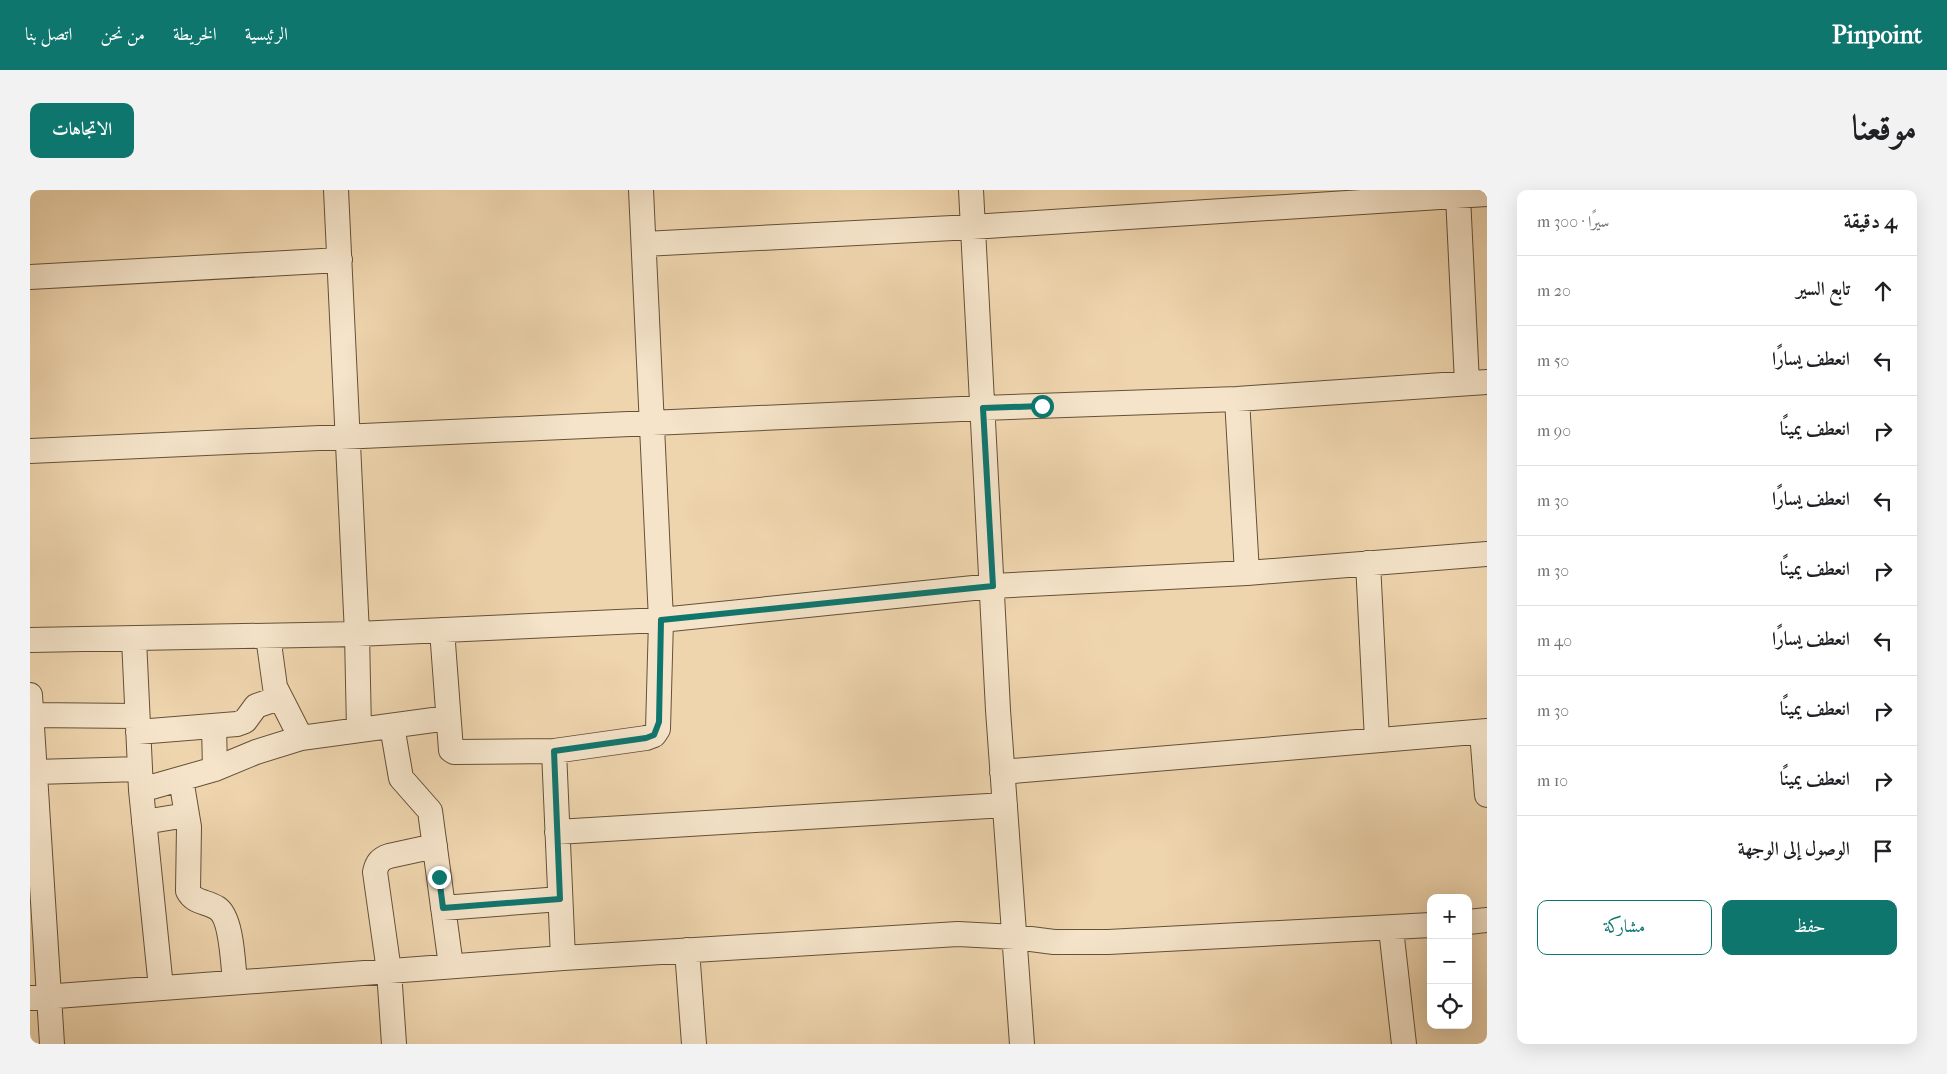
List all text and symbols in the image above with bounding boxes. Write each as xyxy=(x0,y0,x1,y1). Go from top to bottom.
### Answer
text: Pinpoint xyxy=(1832,21,1922,49)
text: اتصل بنا xyxy=(25,24,72,45)
text: من نحن xyxy=(100,24,145,45)
text: الخريطة xyxy=(173,24,217,45)
text: الرئيسية xyxy=(245,24,288,45)
button: الاتجاهات xyxy=(30,103,134,158)
text: موقعنا xyxy=(1852,107,1917,148)
text: 4 دقيقة xyxy=(1843,209,1897,233)
text: سيرًا · 300 m xyxy=(1537,212,1609,231)
icon: ahead xyxy=(1869,277,1897,305)
text: تابع السير xyxy=(1796,278,1850,300)
text: 20 m xyxy=(1537,281,1571,300)
icon: left xyxy=(1869,347,1897,375)
text: انعطف يسارًا xyxy=(1772,348,1850,370)
text: 50 m xyxy=(1537,351,1569,370)
route start xyxy=(1031,395,1054,418)
icon: right xyxy=(1869,417,1897,445)
text: انعطف يمينًا xyxy=(1780,418,1850,440)
text: 90 m xyxy=(1537,421,1571,440)
icon: left xyxy=(1869,487,1897,515)
text: انعطف يسارًا xyxy=(1772,488,1850,510)
text: 30 m xyxy=(1537,491,1569,510)
icon: right xyxy=(1869,557,1897,585)
text: انعطف يمينًا xyxy=(1780,558,1850,580)
text: 30 m xyxy=(1537,561,1569,580)
icon: left xyxy=(1869,627,1897,655)
text: انعطف يسارًا xyxy=(1772,628,1850,650)
text: 40 m xyxy=(1537,631,1572,650)
icon: right xyxy=(1869,697,1897,725)
text: انعطف يمينًا xyxy=(1780,698,1850,720)
text: 30 m xyxy=(1537,701,1569,720)
icon: right xyxy=(1869,767,1897,795)
text: انعطف يمينًا xyxy=(1780,768,1850,790)
text: 10 m xyxy=(1537,771,1568,790)
icon: arrive xyxy=(1869,837,1897,865)
text: الوصول إلى الوجهة xyxy=(1738,838,1850,860)
route end xyxy=(428,866,451,889)
map controls xyxy=(1427,894,1472,1029)
button: + xyxy=(1427,894,1472,939)
button: مشاركة xyxy=(1537,900,1712,955)
button: حفظ xyxy=(1722,900,1897,955)
button: − xyxy=(1427,939,1472,984)
button: locate xyxy=(1427,984,1472,1029)

